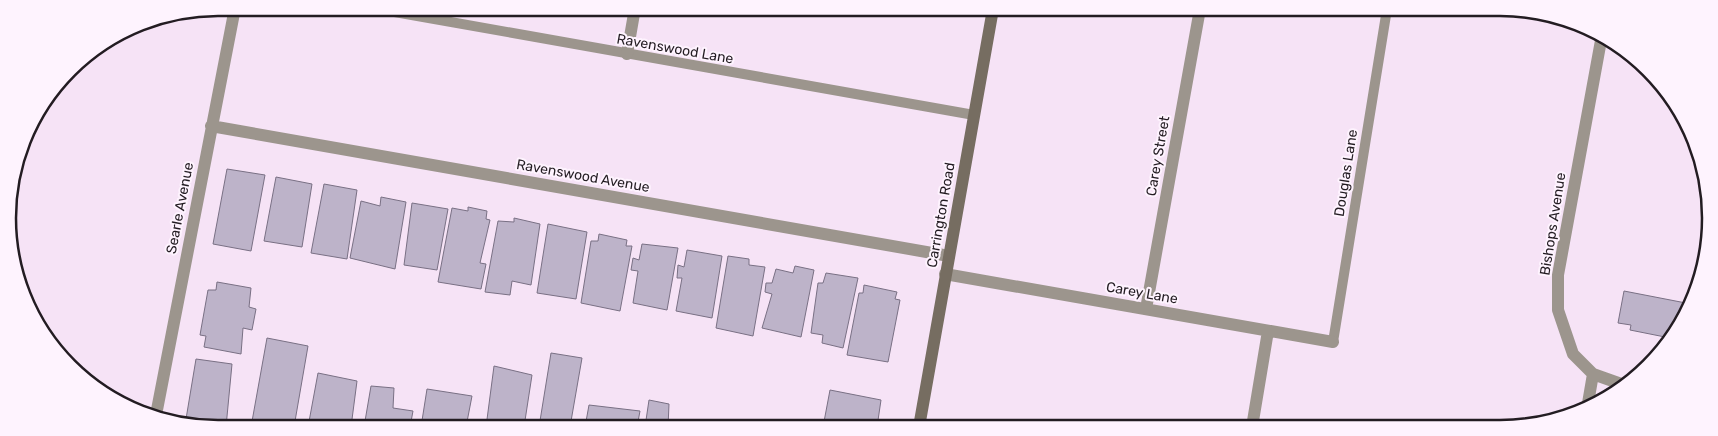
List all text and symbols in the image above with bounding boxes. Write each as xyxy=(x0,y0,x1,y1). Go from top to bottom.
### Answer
street label: Ravenswood Lane xyxy=(615,30,735,68)
street label: Carey Street xyxy=(1143,114,1173,197)
street label: Douglas Lane xyxy=(1331,128,1361,218)
street label: Ravenswood Avenue xyxy=(515,156,651,196)
street label: Searle Avenue xyxy=(163,161,197,255)
street label: Carrington Road xyxy=(923,161,959,269)
street label: Bishops Avenue xyxy=(1536,171,1570,277)
street label: Carey Lane xyxy=(1105,278,1179,308)

